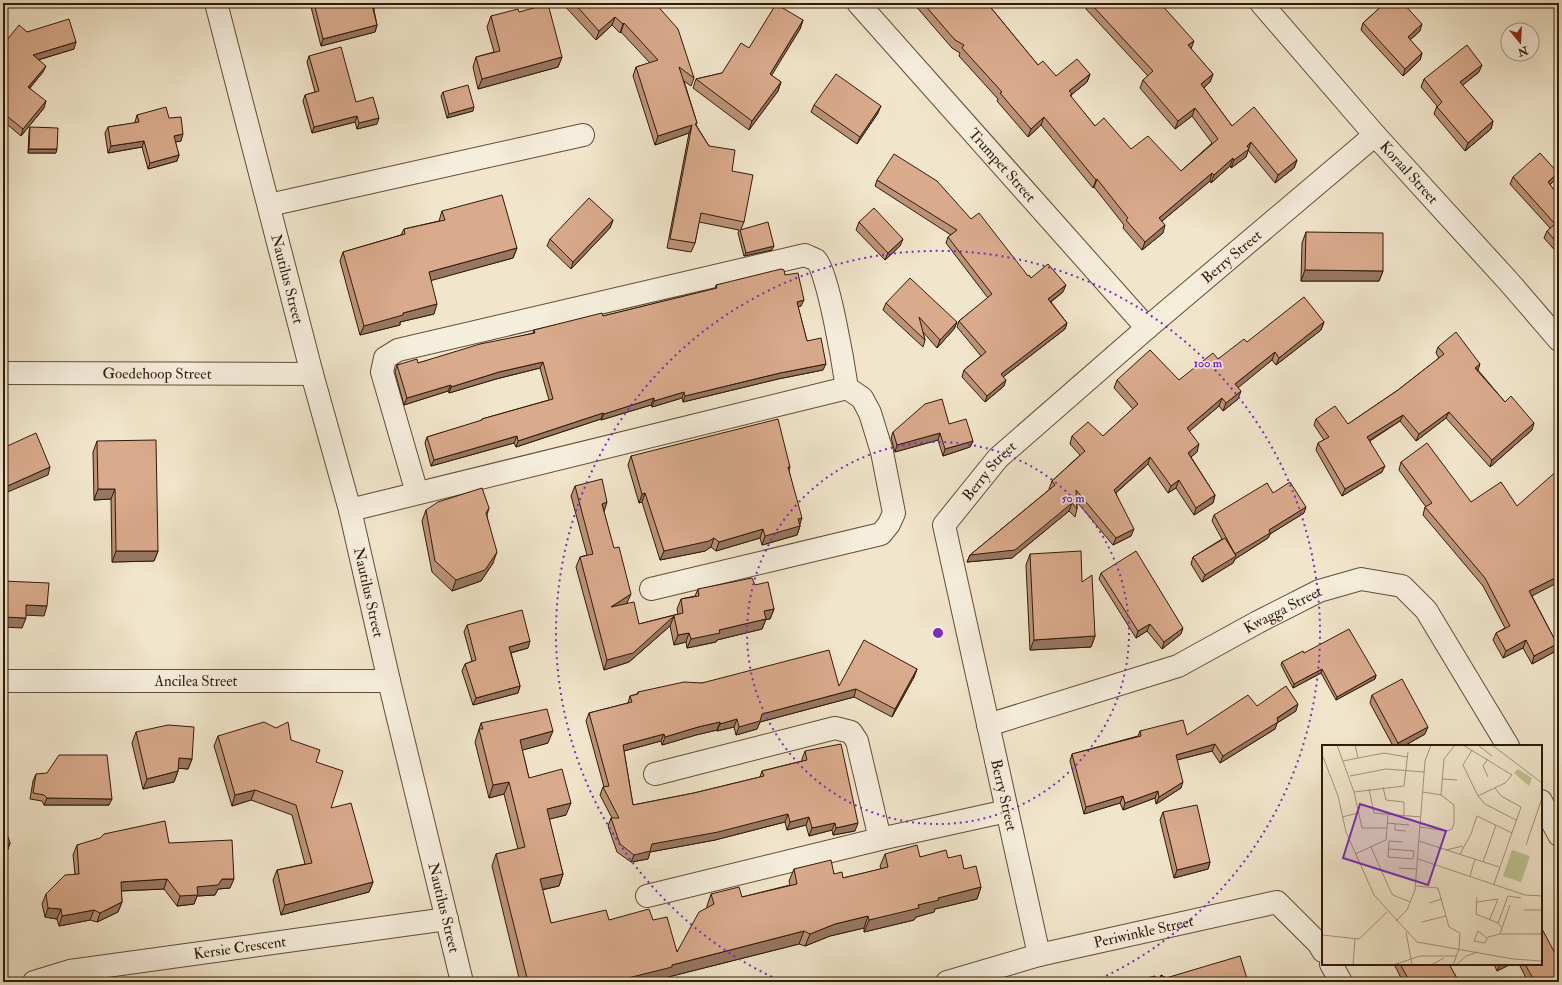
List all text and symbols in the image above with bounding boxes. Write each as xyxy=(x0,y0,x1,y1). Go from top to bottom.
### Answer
north arrow xyxy=(1500,22,1540,62)
text: N xyxy=(1515,43,1531,59)
street label: Trumpet Street xyxy=(964,125,1040,206)
street label: Koraal Street xyxy=(1375,137,1442,208)
street label: Berry Street xyxy=(1198,226,1266,288)
street label: Nautilus Street xyxy=(266,232,308,326)
text: 100 m xyxy=(1194,356,1223,371)
street label: Goedehoop Street xyxy=(102,364,212,385)
street label: Berry Street xyxy=(958,437,1021,505)
text: 50 m xyxy=(1061,491,1085,506)
street label: Nautilus Street xyxy=(349,546,388,640)
street label: Kwagga Street xyxy=(1240,582,1326,638)
centre of rings xyxy=(931,626,945,640)
street label: Ancilea Street xyxy=(154,672,238,691)
inset map xyxy=(1322,745,1542,965)
street label: Berry Street xyxy=(986,757,1021,833)
street label: Nautilus Street xyxy=(423,861,464,955)
street label: Periwinkle Street xyxy=(1092,912,1196,953)
street label: Kersie Crescent xyxy=(192,932,288,964)

